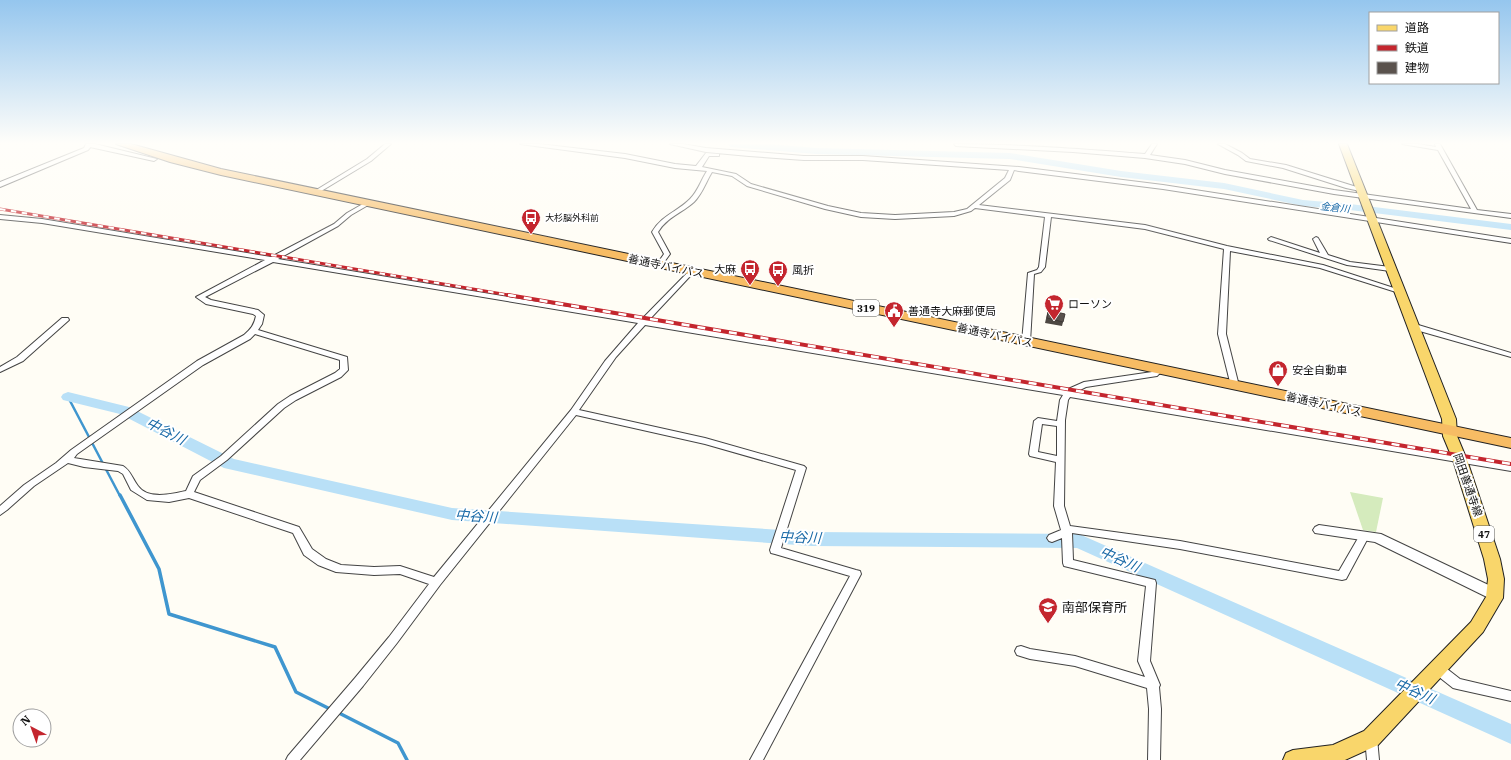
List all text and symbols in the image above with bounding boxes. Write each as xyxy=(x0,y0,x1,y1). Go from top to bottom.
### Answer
legend xyxy=(1369,12,1499,84)
text: 道路 xyxy=(1405,20,1429,35)
text: 鉄道 xyxy=(1405,40,1429,55)
text: 建物 xyxy=(1405,60,1429,75)
water label: 金倉川 xyxy=(1319,199,1352,216)
bus stop icon: 大杉脳外科前 xyxy=(520,207,542,235)
place label: 大杉脳外科前 xyxy=(545,212,599,223)
street label: 善通寺バイパス xyxy=(627,251,705,281)
bus stop icon: 大麻 xyxy=(739,258,761,286)
bus stop icon: 風折 xyxy=(767,259,789,287)
place label: 大麻 xyxy=(714,262,736,276)
place label: 風折 xyxy=(792,263,814,277)
supermarket icon: ローソン xyxy=(1043,293,1065,321)
place label: ローソン xyxy=(1068,297,1112,311)
road number: 319 xyxy=(853,300,879,316)
public building icon: 善通寺大麻郵便局 xyxy=(883,300,905,328)
place label: 善通寺大麻郵便局 xyxy=(908,304,996,318)
street label: 善通寺バイパス xyxy=(956,320,1034,350)
shop icon: 安全自動車 xyxy=(1267,359,1289,387)
place label: 安全自動車 xyxy=(1292,363,1347,377)
street label: 善通寺バイパス xyxy=(1285,389,1363,419)
water label: 中谷川 xyxy=(143,413,191,449)
street label: 岡田善通寺線 xyxy=(1451,452,1485,518)
water label: 中谷川 xyxy=(454,506,500,527)
road number: 47 xyxy=(1474,526,1494,542)
water label: 中谷川 xyxy=(779,527,823,547)
water label: 中谷川 xyxy=(1097,542,1145,577)
school or university icon: 南部保育所 xyxy=(1037,596,1059,624)
place label: 南部保育所 xyxy=(1062,599,1127,616)
water label: 中谷川 xyxy=(1392,674,1440,709)
north arrow xyxy=(12,708,52,748)
text: N xyxy=(18,712,34,729)

